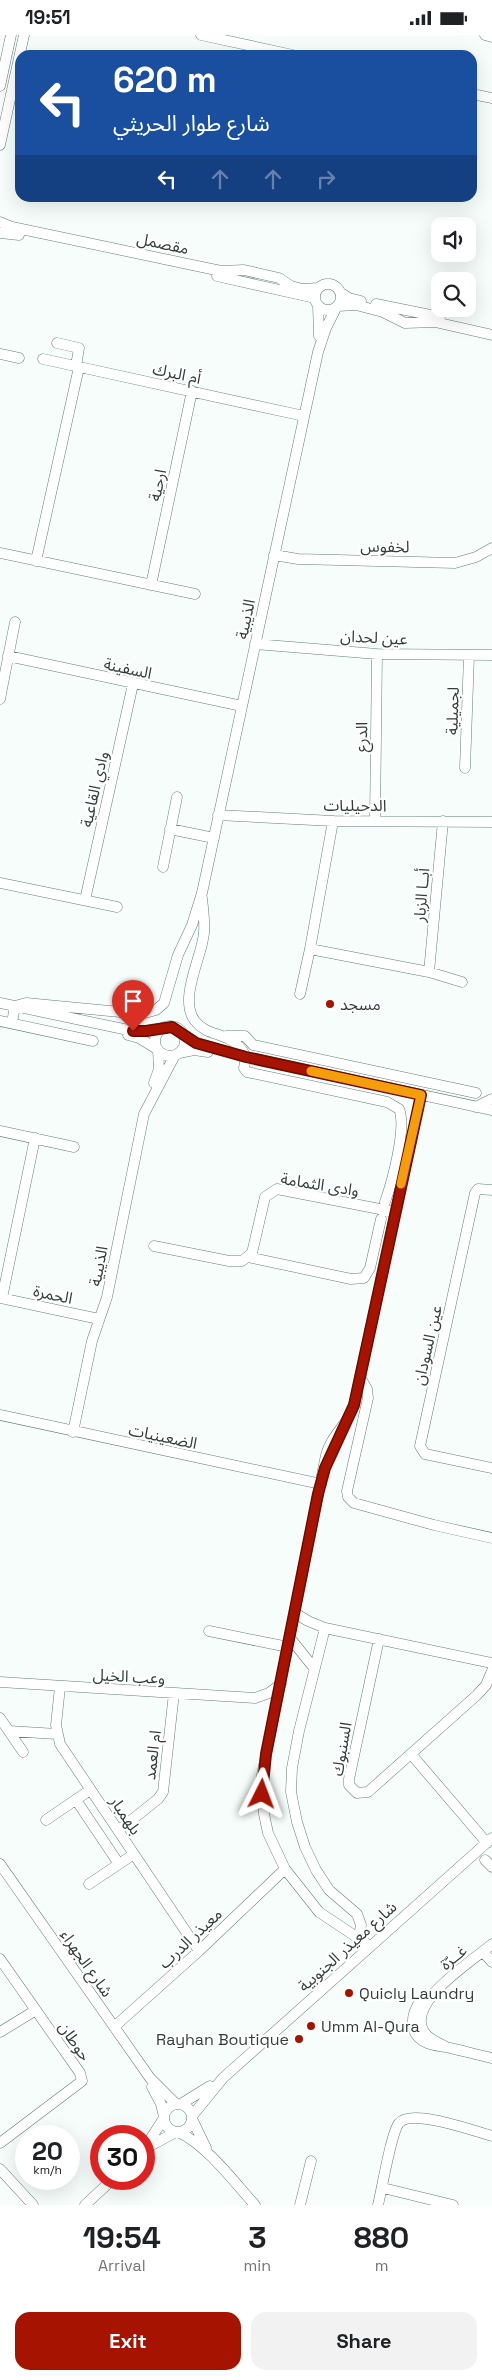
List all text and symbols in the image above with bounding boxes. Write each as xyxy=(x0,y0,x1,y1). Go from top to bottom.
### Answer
text: 19:51 xyxy=(25,5,71,30)
text: 620 m xyxy=(113,58,217,102)
icon: left xyxy=(30,70,95,135)
text: شارع طوار الحريثي xyxy=(113,109,270,137)
icon: left xyxy=(153,165,181,193)
icon: ahead xyxy=(206,165,234,193)
icon: ahead xyxy=(259,165,287,193)
icon: right xyxy=(312,165,340,193)
map controls xyxy=(431,217,476,317)
button: sound xyxy=(431,217,476,262)
street label: مقصمل xyxy=(135,228,191,259)
button: search xyxy=(431,272,476,317)
street label: أم البرك xyxy=(150,358,203,391)
street label: ارحية xyxy=(144,467,171,503)
street label: لخفوس xyxy=(360,536,410,557)
street label: الذيبية xyxy=(231,597,260,641)
street label: عين لحدان xyxy=(340,625,408,650)
street label: السفينة xyxy=(102,653,154,684)
street label: لجميلية xyxy=(441,687,464,735)
street label: الدرع xyxy=(351,722,374,752)
street label: وادي القاعية xyxy=(76,749,115,829)
street label: الدحيليات xyxy=(323,795,387,816)
street label: أبــا الزبار xyxy=(409,867,434,924)
pin xyxy=(112,980,154,1031)
icon: arrive xyxy=(119,987,147,1015)
place label: مسجد xyxy=(340,994,381,1015)
marker: مسجد xyxy=(324,998,336,1010)
street label: وادى الثمامة xyxy=(279,1168,361,1201)
street label: الذيبية xyxy=(84,1244,113,1288)
street label: الحمرة xyxy=(31,1280,74,1309)
street label: عين السودان xyxy=(408,1303,447,1387)
street label: الضعينيات xyxy=(127,1419,199,1454)
street label: وعب الخيل xyxy=(92,1664,166,1689)
street label: السنبوك xyxy=(326,1721,357,1778)
street label: ام العمد xyxy=(139,1729,168,1781)
position arrow xyxy=(235,1767,287,1819)
street label: بلهمبار xyxy=(104,1791,146,1839)
street label: شارع معيذر الجنوبية xyxy=(294,1896,402,1998)
street label: معيذر الدرب xyxy=(154,1904,227,1973)
street label: شارع الجهراء xyxy=(54,1925,118,2002)
street label: غــرّة xyxy=(436,1940,471,1975)
place label: Quicly Laundry xyxy=(359,1983,474,2004)
marker: Quicly Laundry xyxy=(343,1987,355,1999)
place label: Umm Al-Qura xyxy=(321,2016,420,2037)
street label: حوطان xyxy=(54,2017,95,2065)
marker: Umm Al-Qura xyxy=(305,2020,317,2032)
place label: Rayhan Boutique xyxy=(156,2029,289,2050)
marker: Rayhan Boutique xyxy=(293,2033,305,2045)
speed limit sign: 30 xyxy=(90,2125,155,2190)
text: 20 xyxy=(32,2135,63,2167)
text: km/h xyxy=(33,2162,62,2178)
text: 19:54 xyxy=(83,2218,161,2257)
text: 3 xyxy=(248,2218,266,2257)
text: 880 xyxy=(354,2218,409,2257)
text: Arrival xyxy=(98,2255,146,2276)
text: min xyxy=(244,2255,271,2276)
text: m xyxy=(375,2255,388,2276)
button: Exit xyxy=(15,2312,241,2370)
button: Share xyxy=(251,2312,477,2370)

